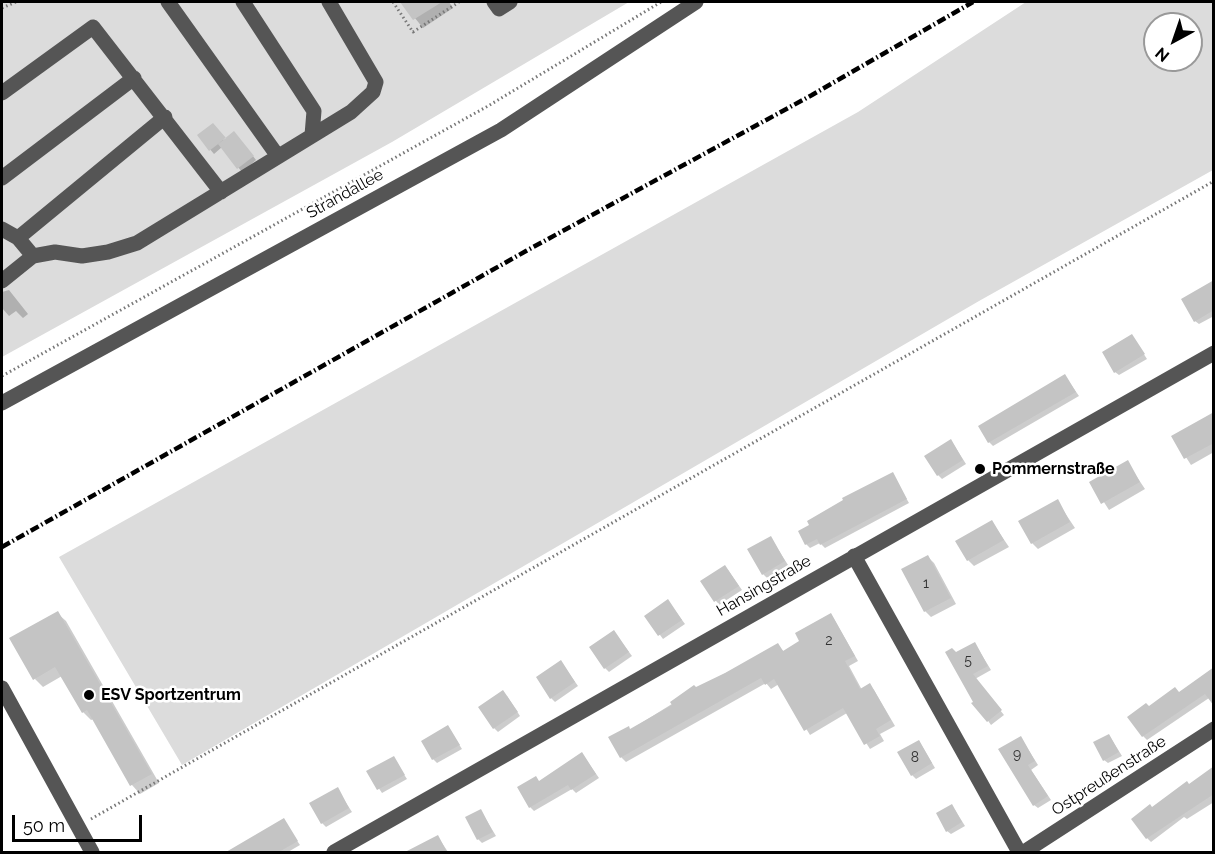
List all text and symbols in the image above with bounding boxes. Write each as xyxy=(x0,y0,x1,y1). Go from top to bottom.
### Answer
north arrow xyxy=(1143,12,1203,72)
text: N xyxy=(1152,43,1173,66)
street label: Strandallee xyxy=(303,165,387,223)
place label: Pommernstraße xyxy=(992,459,1115,479)
marker: Pommernstraße xyxy=(973,462,987,476)
street label: Hansingstraße xyxy=(713,551,815,621)
house number: 1 xyxy=(923,576,929,592)
house number: 2 xyxy=(825,633,833,649)
house number: 5 xyxy=(964,653,972,669)
place label: ESV Sportzentrum xyxy=(101,685,241,705)
marker: ESV Sportzentrum xyxy=(82,688,96,702)
street label: Ostpreußenstraße xyxy=(1048,732,1170,820)
house number: 9 xyxy=(1013,747,1021,763)
house number: 8 xyxy=(911,750,919,766)
scale bar xyxy=(15,803,146,841)
text: 50 m xyxy=(23,815,65,836)

